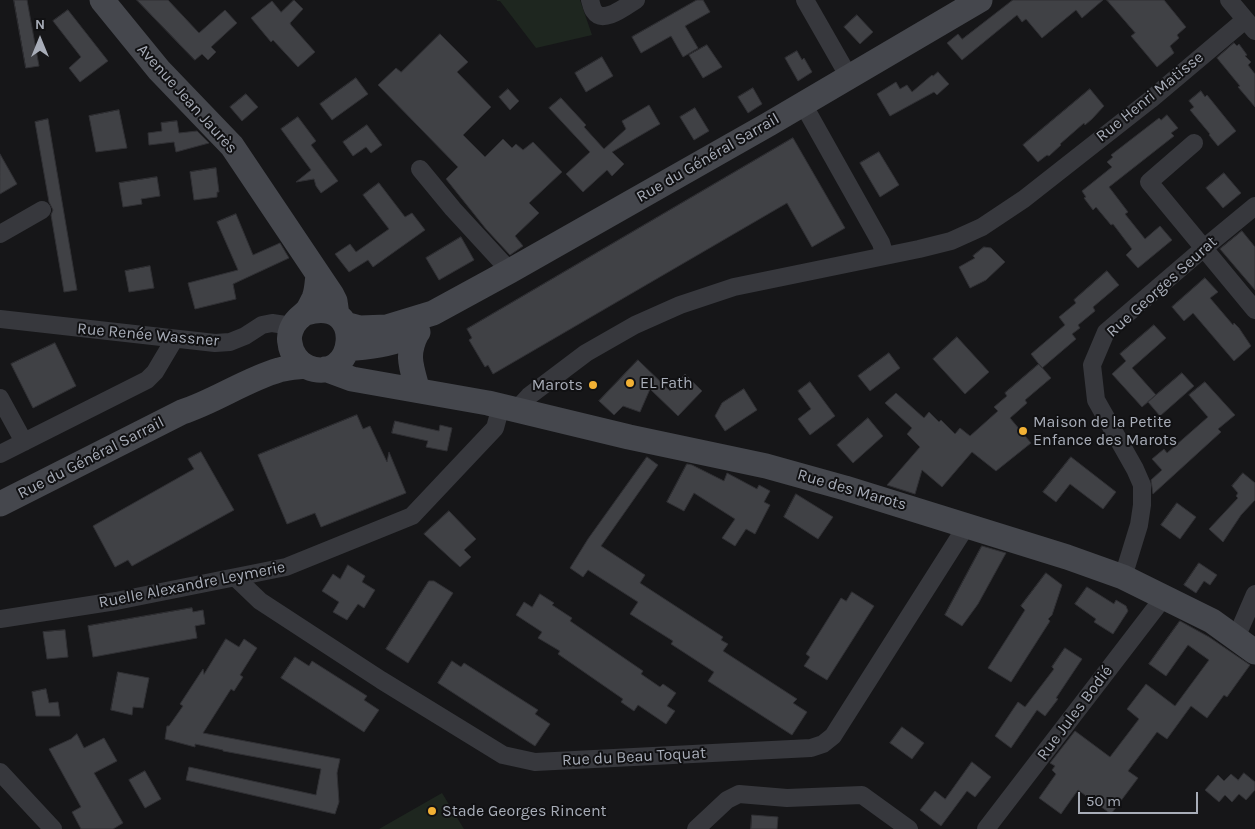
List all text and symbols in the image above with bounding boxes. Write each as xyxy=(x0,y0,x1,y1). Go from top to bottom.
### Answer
north arrow xyxy=(15,15,65,65)
text: N xyxy=(35,16,45,33)
street label: Avenue Jean Jaurès xyxy=(133,40,241,158)
street label: Rue Henri Matisse xyxy=(1092,48,1208,146)
street label: Rue du Général Sarrail xyxy=(633,109,783,207)
street label: Rue Georges Seurat xyxy=(1103,232,1221,342)
street label: Rue Renée Wassner xyxy=(76,319,220,351)
place label: EL Fath xyxy=(640,373,693,393)
place label: Marots xyxy=(532,375,583,395)
marker: EL Fath xyxy=(624,377,636,389)
marker: Marots xyxy=(587,379,599,391)
place label: Maison de la Petite Enfance des Marots xyxy=(1033,412,1177,450)
street label: Rue du Général Sarrail xyxy=(15,413,167,503)
marker: Maison de la Petite Enfance des Marots xyxy=(1017,425,1029,437)
street label: Rue des Marots xyxy=(795,465,909,515)
street label: Ruelle Alexandre Leymerie xyxy=(97,557,287,613)
street label: Rue Jules Bodié xyxy=(1033,662,1117,764)
street label: Rue du Beau Toquat xyxy=(561,744,707,770)
scale bar xyxy=(1080,782,1200,814)
text: 50 m xyxy=(1086,792,1121,810)
place label: Stade Georges Rincent xyxy=(442,801,607,821)
marker: Stade Georges Rincent xyxy=(426,805,438,817)

